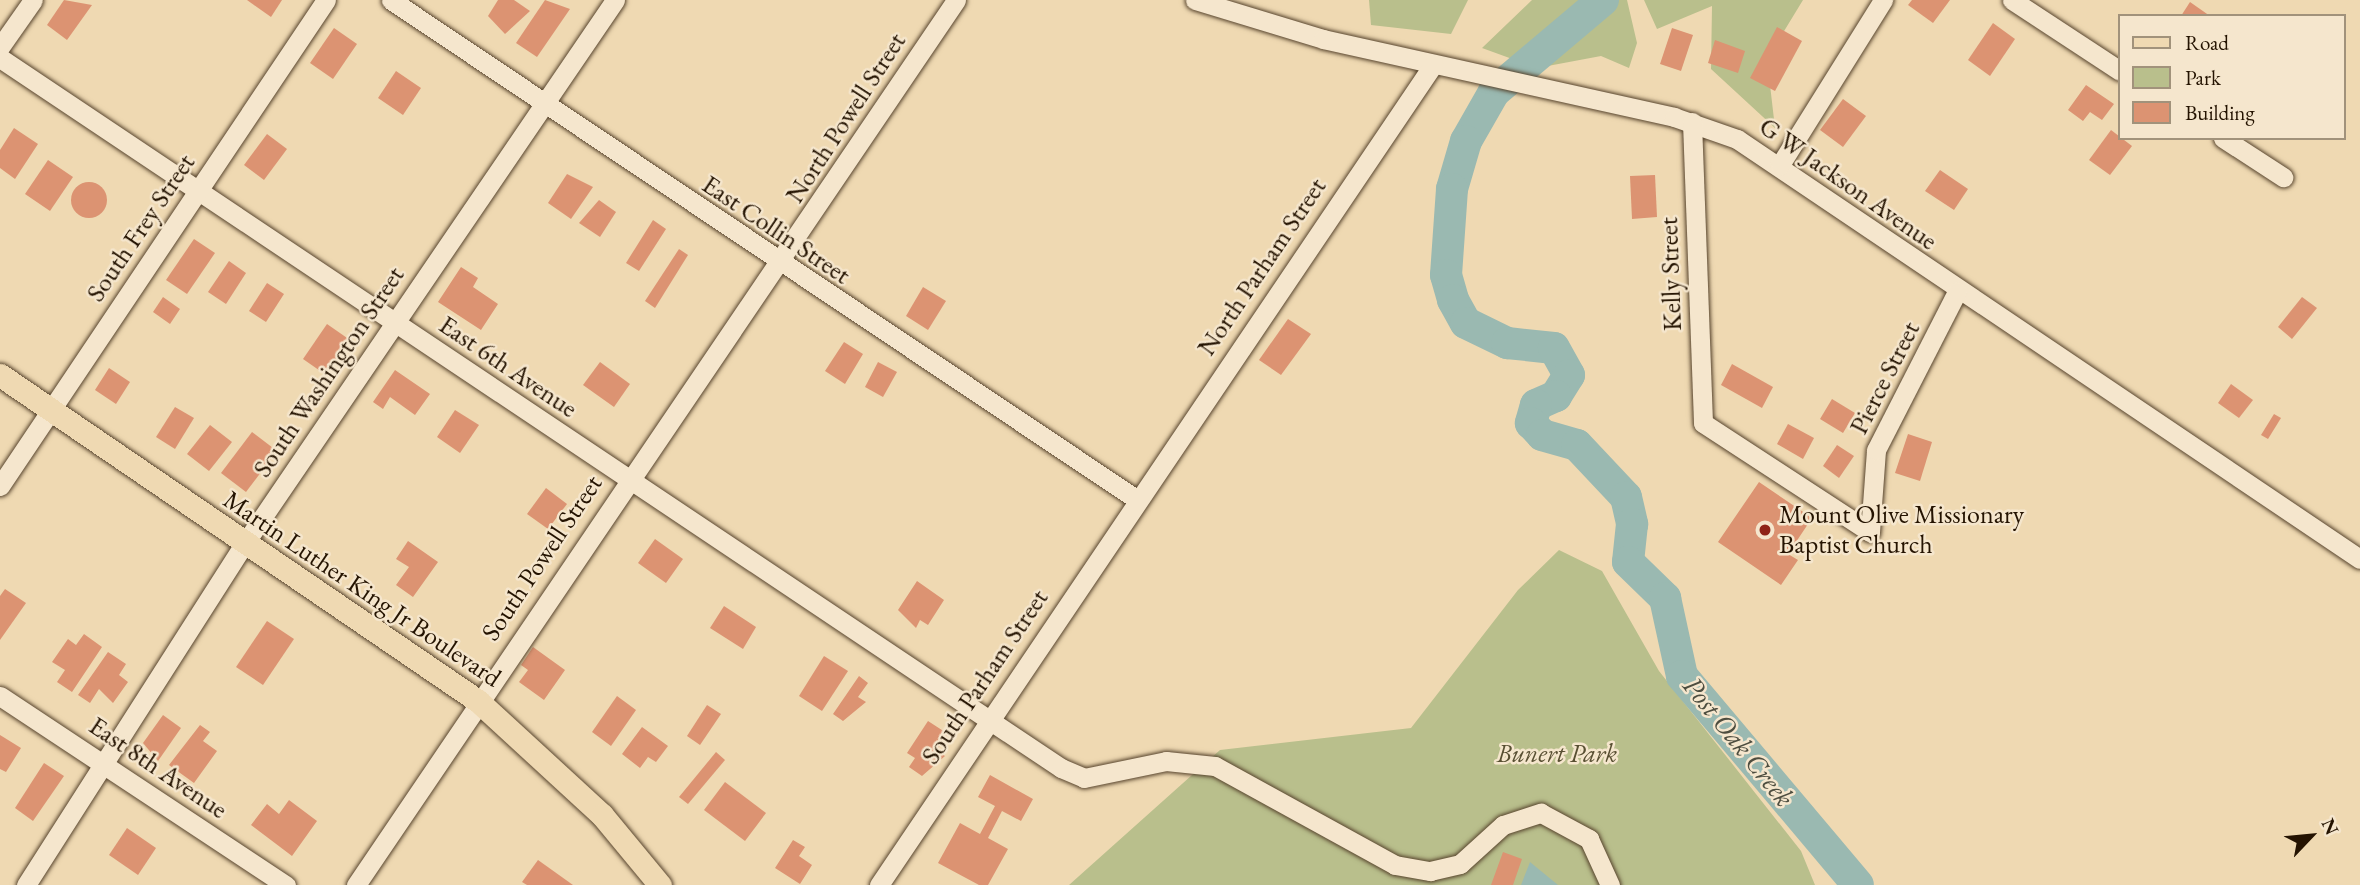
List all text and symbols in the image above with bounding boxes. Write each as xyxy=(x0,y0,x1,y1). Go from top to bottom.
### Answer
legend xyxy=(2118,14,2346,140)
street label: North Powell Street xyxy=(779,27,913,209)
text: Road xyxy=(2185,29,2229,56)
text: Park xyxy=(2185,64,2221,91)
text: Building xyxy=(2185,99,2255,126)
street label: G W Jackson Avenue xyxy=(1753,111,1943,257)
street label: South Frey Street xyxy=(80,148,202,308)
street label: East Collin Street xyxy=(696,169,856,291)
street label: North Parham Street xyxy=(1191,172,1333,362)
street label: Kelly Street xyxy=(1653,216,1689,332)
street label: South Washington Street xyxy=(247,261,411,483)
street label: East 6th Avenue xyxy=(433,309,583,425)
street label: Pierce Street xyxy=(1843,317,1927,439)
street label: South Powell Street xyxy=(475,469,609,647)
street label: Martin Luther King Jr Boulevard xyxy=(217,484,507,694)
place label: Mount Olive Missionary Baptist Church xyxy=(1779,499,2024,560)
marker: Mount Olive Missionary Baptist Church xyxy=(1757,522,1773,538)
street label: South Parham Street xyxy=(915,584,1055,770)
water label: Post Oak Creek xyxy=(1676,669,1802,813)
street label: East 8th Avenue xyxy=(83,710,233,826)
park label: Bunert Park xyxy=(1497,738,1617,770)
north arrow xyxy=(2276,801,2346,871)
text: N xyxy=(2316,814,2345,839)

